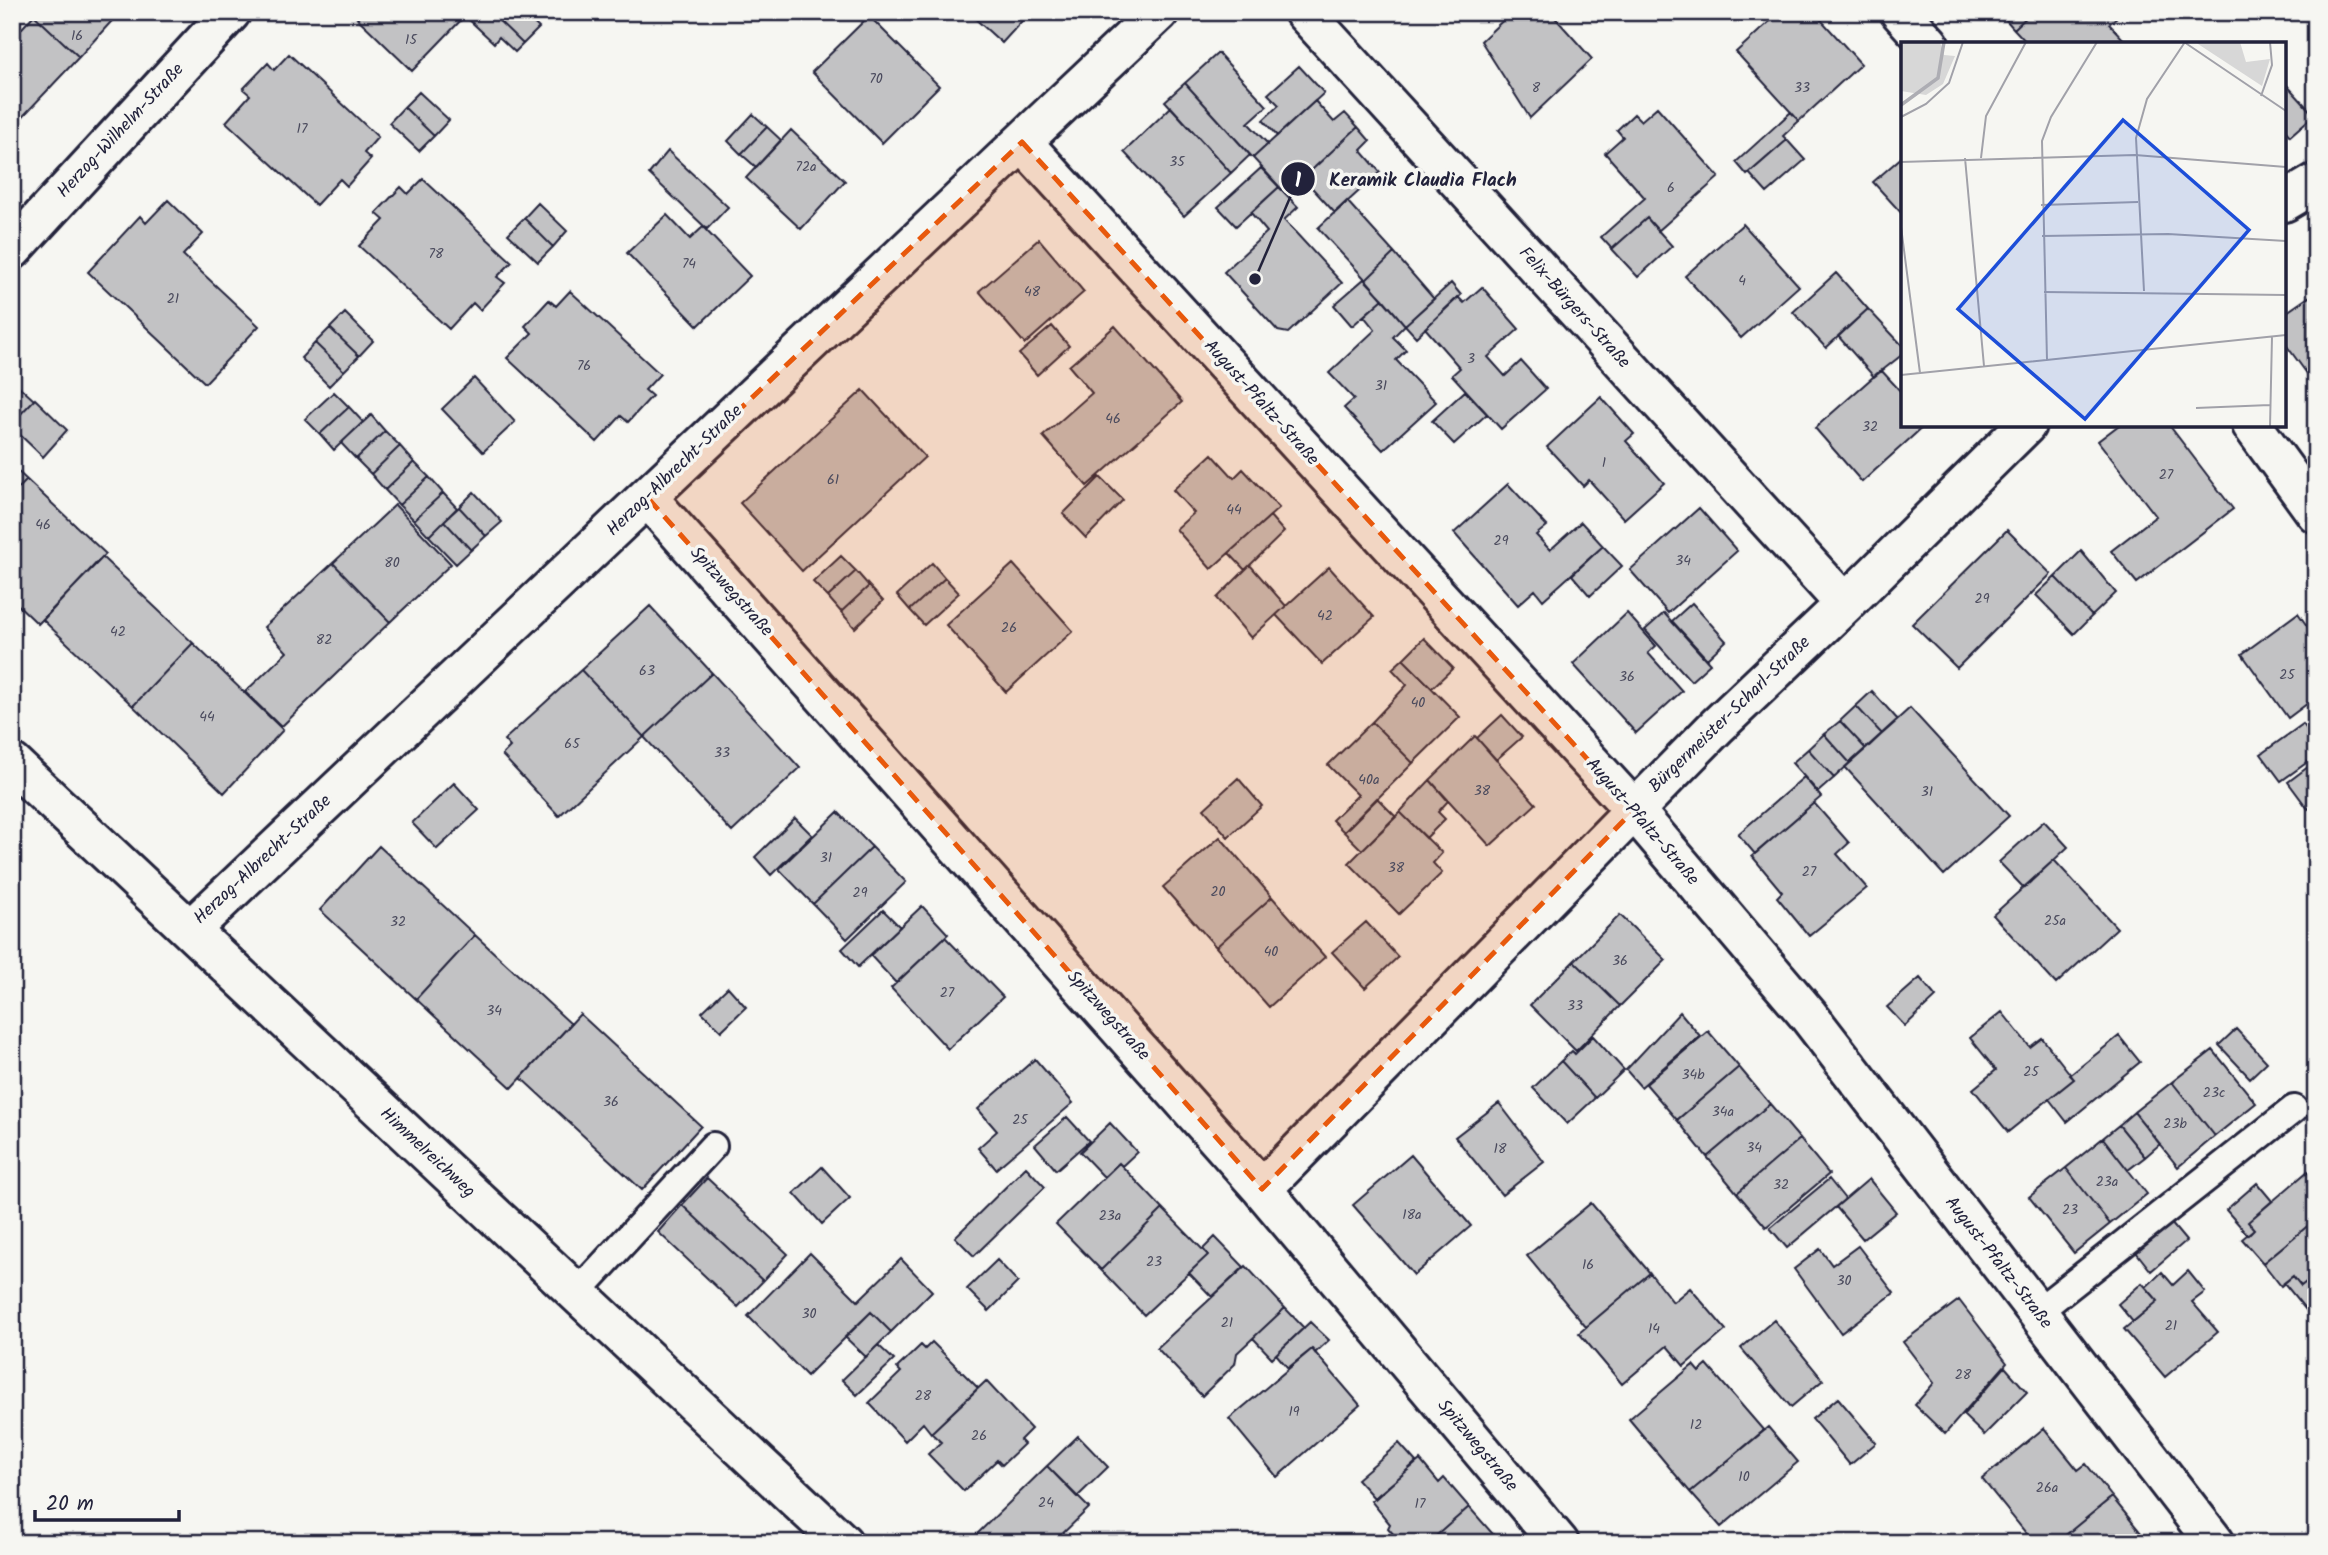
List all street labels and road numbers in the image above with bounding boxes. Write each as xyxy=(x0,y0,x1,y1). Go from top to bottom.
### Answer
street label: Herzog-Wilhelm-Straße xyxy=(50,57,192,205)
street label: Felix-Bürgers-Straße xyxy=(1511,240,1637,376)
street label: August-Pfaltz-Straße xyxy=(1196,333,1326,473)
street label: Herzog-Albrecht-Straße xyxy=(600,398,750,544)
street label: Spitzwegstraße xyxy=(682,540,780,644)
street label: Bürgermeister-Scharl-Straße xyxy=(1642,629,1818,801)
street label: August-Pfaltz-Straße xyxy=(1578,751,1706,893)
street label: Herzog-Albrecht-Straße xyxy=(187,788,339,932)
street label: Spitzwegstraße xyxy=(1059,964,1157,1068)
street label: Himmelreichweg xyxy=(372,1101,482,1205)
street label: August-Pfaltz-Straße xyxy=(1937,1190,2059,1336)
street label: Spitzwegstraße xyxy=(1429,1393,1525,1499)

